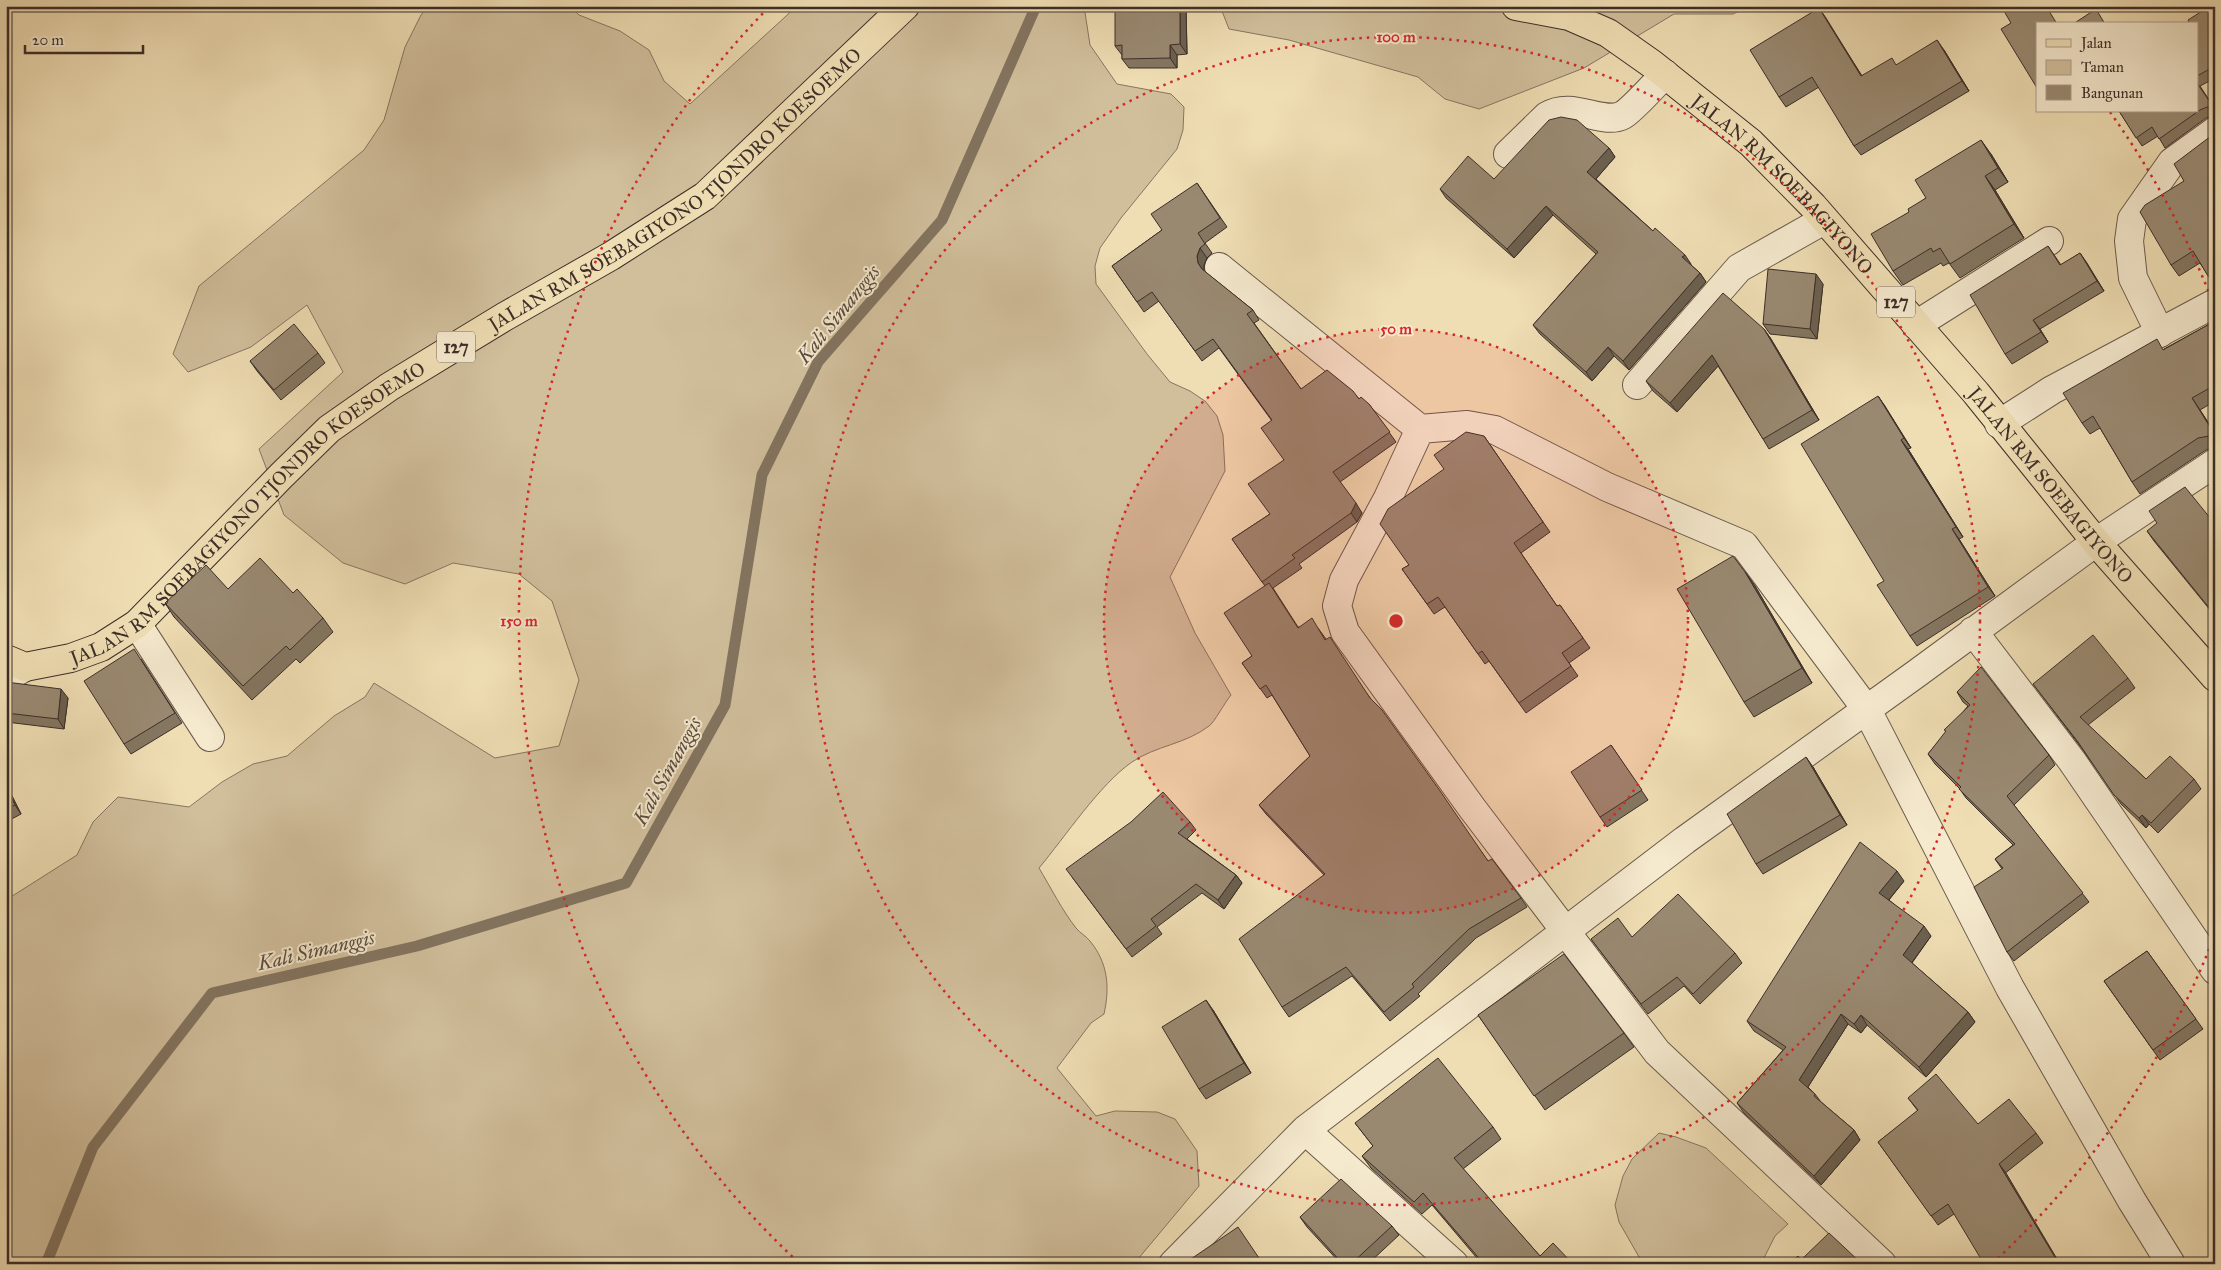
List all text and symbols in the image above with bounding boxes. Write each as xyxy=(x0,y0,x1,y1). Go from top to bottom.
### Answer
scale bar xyxy=(25,22,142,54)
legend xyxy=(2036,22,2198,112)
text: 100 m xyxy=(1376,28,1416,46)
text: 20 m xyxy=(32,31,64,49)
text: Jalan xyxy=(2079,34,2112,53)
street label: JALAN RM SOEBAGIYONO TJONDRO KOESOEMO xyxy=(482,43,866,337)
text: Taman xyxy=(2081,58,2124,76)
text: Bangunan xyxy=(2081,84,2143,102)
street label: JALAN RM SOEBAGIYONO xyxy=(1685,88,1878,279)
water label: Kali Simanggis xyxy=(791,259,886,369)
road number: 127 xyxy=(1877,286,1915,318)
text: 50 m xyxy=(1380,320,1412,338)
road number: 127 xyxy=(437,332,475,362)
street label: JALAN RM SOEBAGIYONO TJONDRO KOESOEMO xyxy=(65,356,429,671)
street label: JALAN RM SOEBAGIYONO xyxy=(1962,380,2138,588)
text: 150 m xyxy=(500,612,538,630)
centre of rings xyxy=(1387,612,1405,630)
water label: Kali Simanggis xyxy=(627,712,707,830)
water label: Kali Simanggis xyxy=(254,925,378,975)

